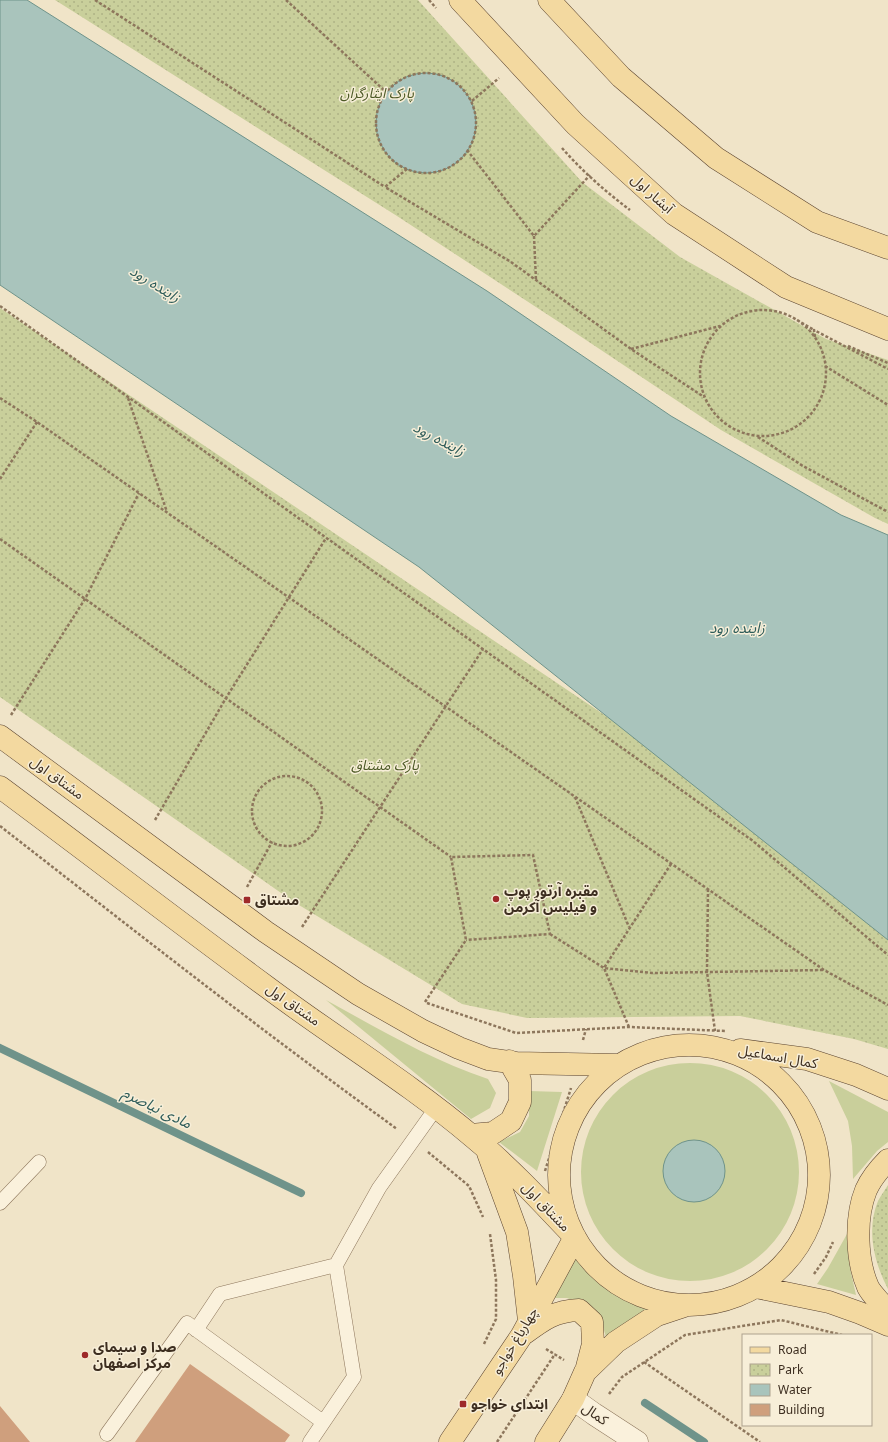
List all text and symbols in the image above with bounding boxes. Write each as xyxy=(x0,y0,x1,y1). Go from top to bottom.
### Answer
park label: پارک ایثارگران xyxy=(340,79,415,108)
street label: آبشار اول xyxy=(623,166,681,222)
water label: زاینده رود xyxy=(123,256,188,313)
water label: زاینده رود xyxy=(407,412,472,467)
water label: زاینده رود xyxy=(709,612,766,644)
street label: مشتاق اول xyxy=(23,748,91,808)
park label: پارک مشتاق xyxy=(351,751,420,780)
place label: مقبره آرتور پوپ و فیلیس آکرمن xyxy=(504,877,598,922)
place label: مشتاق xyxy=(255,886,299,915)
marker: مقبره آرتور پوپ و فیلیس آکرمن xyxy=(491,894,501,904)
marker: مشتاق xyxy=(242,895,252,905)
street label: مشتاق اول xyxy=(259,975,327,1035)
street label: کمال اسماعیل xyxy=(736,1036,820,1078)
water label: مادی نیاصرم xyxy=(115,1077,198,1139)
street label: مشتاق اول xyxy=(514,1175,578,1239)
street label: چهارباغ خواجو xyxy=(483,1301,547,1381)
place label: صدا و سیمای مرکز اصفهان xyxy=(93,1333,177,1378)
legend xyxy=(742,1334,872,1426)
text: Road xyxy=(778,1338,807,1363)
marker: صدا و سیمای مرکز اصفهان xyxy=(80,1350,90,1360)
text: Park xyxy=(778,1358,804,1383)
text: Water xyxy=(778,1378,812,1403)
place label: ابتدای خواجو xyxy=(471,1390,548,1419)
street label: کمال xyxy=(575,1394,615,1434)
text: Building xyxy=(778,1398,825,1423)
marker: ابتدای خواجو xyxy=(458,1399,468,1409)

